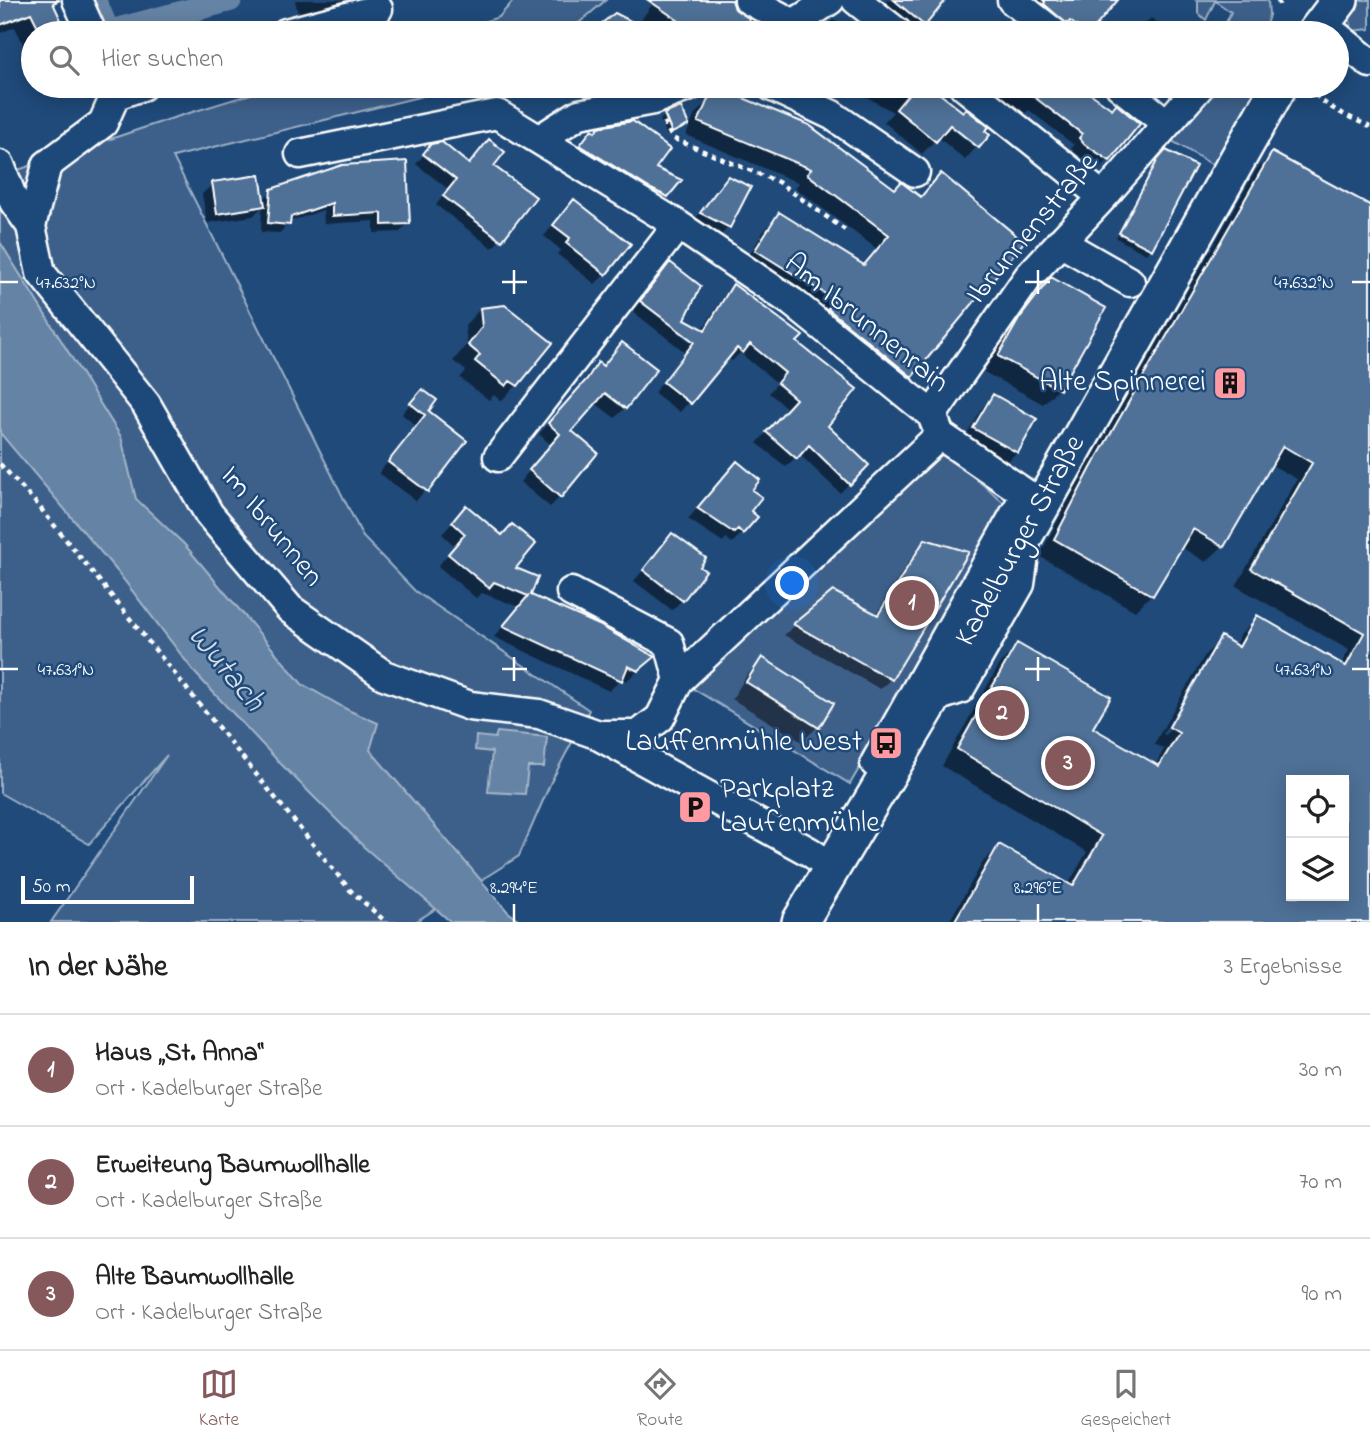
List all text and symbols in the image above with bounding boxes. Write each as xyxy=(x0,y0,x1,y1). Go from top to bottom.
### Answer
search box xyxy=(21,21,1349,98)
icon: search xyxy=(45,41,83,79)
text: Hier suchen xyxy=(101,41,223,79)
street label: Ibrunnenstraße xyxy=(956,143,1110,315)
street label: Am Ibrunnenrain xyxy=(774,243,958,405)
text: 47.632°N xyxy=(36,271,96,297)
text: 47.632°N xyxy=(1274,271,1334,297)
place label: Alte Spinnerei xyxy=(1039,361,1206,405)
building icon: Alte Spinnerei xyxy=(1211,364,1249,402)
street label: Kadelburger Straße xyxy=(945,427,1098,655)
street label: Im Ibrunnen xyxy=(208,457,334,597)
your location xyxy=(775,566,809,600)
pin: 1 xyxy=(889,577,935,629)
water label: Wutach xyxy=(175,615,276,723)
text: 47.631°N xyxy=(38,658,94,684)
text: 47.631°N xyxy=(1276,658,1332,684)
pin: 2 xyxy=(979,687,1025,739)
place label: Lauffenmühle West xyxy=(625,721,862,765)
bus stop icon: Lauffenmühle West xyxy=(867,724,905,762)
pin: 3 xyxy=(1045,737,1091,789)
place label: Parkplatz Laufenmühle xyxy=(720,768,880,846)
map controls xyxy=(1286,775,1349,901)
button: locate xyxy=(1286,775,1349,838)
parking icon: Parkplatz Laufenmühle xyxy=(676,788,714,826)
button: layers xyxy=(1286,838,1349,901)
scale bar xyxy=(21,873,194,905)
text: 50 m xyxy=(32,874,71,901)
text: 8.294°E xyxy=(490,876,538,902)
text: 8.296°E xyxy=(1014,876,1062,902)
text: In der Nähe xyxy=(28,946,168,990)
text: 3 Ergebnisse xyxy=(1224,951,1342,984)
text: Haus „St. Anna“ xyxy=(95,1035,264,1073)
text: 1 xyxy=(47,1054,55,1087)
text: 30 m xyxy=(1299,1054,1342,1087)
text: Ort · Kadelburger Straße xyxy=(95,1073,322,1106)
text: Erweiteung Baumwollhalle xyxy=(95,1147,370,1185)
text: 2 xyxy=(45,1166,57,1199)
text: 70 m xyxy=(1299,1166,1342,1199)
text: Ort · Kadelburger Straße xyxy=(95,1185,322,1218)
text: Alte Baumwollhalle xyxy=(95,1259,294,1297)
text: 3 xyxy=(46,1278,56,1311)
text: 90 m xyxy=(1302,1278,1342,1311)
text: Ort · Kadelburger Straße xyxy=(95,1297,322,1330)
tab: Karte xyxy=(199,1365,239,1434)
tab: Route xyxy=(637,1365,683,1434)
tab: Gespeichert xyxy=(1081,1365,1171,1434)

